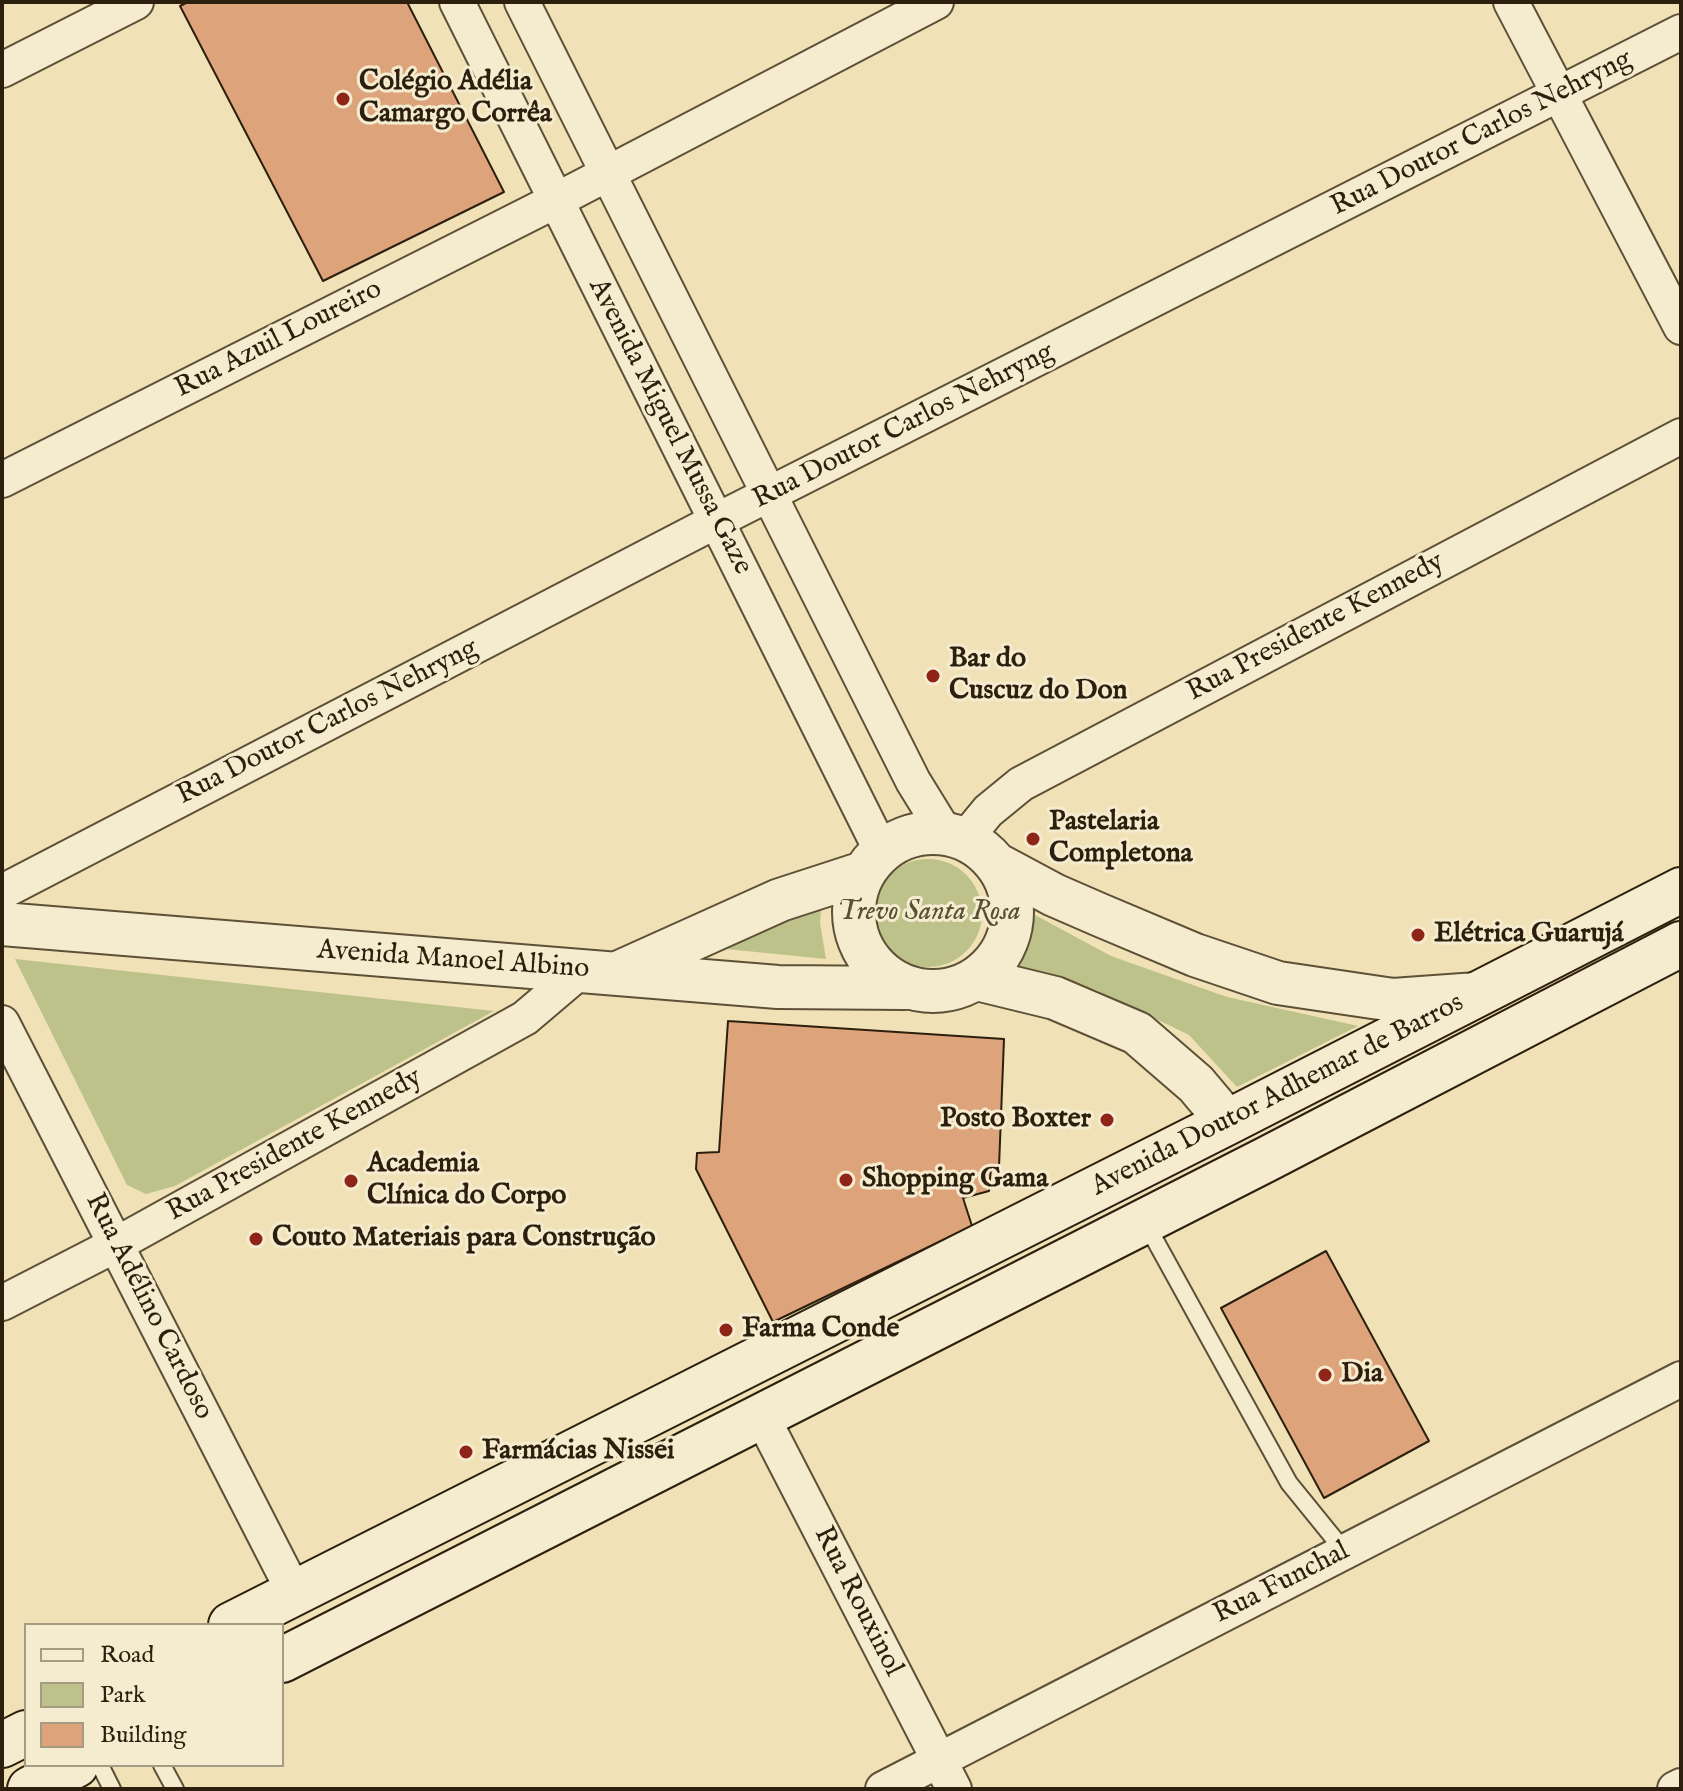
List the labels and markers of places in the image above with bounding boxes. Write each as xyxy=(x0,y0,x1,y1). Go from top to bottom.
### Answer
place label: Colégio Adélia Camargo Corrêa xyxy=(359,66,552,132)
marker: Colégio Adélia Camargo Corrêa xyxy=(334,90,352,108)
place label: Bar do Cuscuz do Don xyxy=(949,643,1128,709)
marker: Bar do Cuscuz do Don xyxy=(924,667,942,685)
place label: Pastelaria Completona xyxy=(1049,806,1193,872)
marker: Pastelaria Completona xyxy=(1024,830,1042,848)
place label: Elétrica Guarujá xyxy=(1434,918,1624,952)
marker: Elétrica Guarujá xyxy=(1409,926,1427,944)
place label: Posto Boxter xyxy=(940,1103,1091,1137)
marker: Posto Boxter xyxy=(1098,1111,1116,1129)
place label: Academia Clínica do Corpo xyxy=(367,1148,566,1214)
place label: Shopping Gama xyxy=(862,1163,1048,1197)
marker: Shopping Gama xyxy=(837,1171,855,1189)
marker: Academia Clínica do Corpo xyxy=(342,1172,360,1190)
place label: Couto Materiais para Construção xyxy=(272,1222,656,1256)
marker: Couto Materiais para Construção xyxy=(247,1230,265,1248)
place label: Farma Conde xyxy=(742,1313,899,1347)
marker: Farma Conde xyxy=(717,1321,735,1339)
place label: Dia xyxy=(1341,1358,1383,1392)
marker: Dia xyxy=(1316,1366,1334,1384)
place label: Farmácias Nissei xyxy=(482,1435,675,1469)
marker: Farmácias Nissei xyxy=(457,1443,475,1461)

